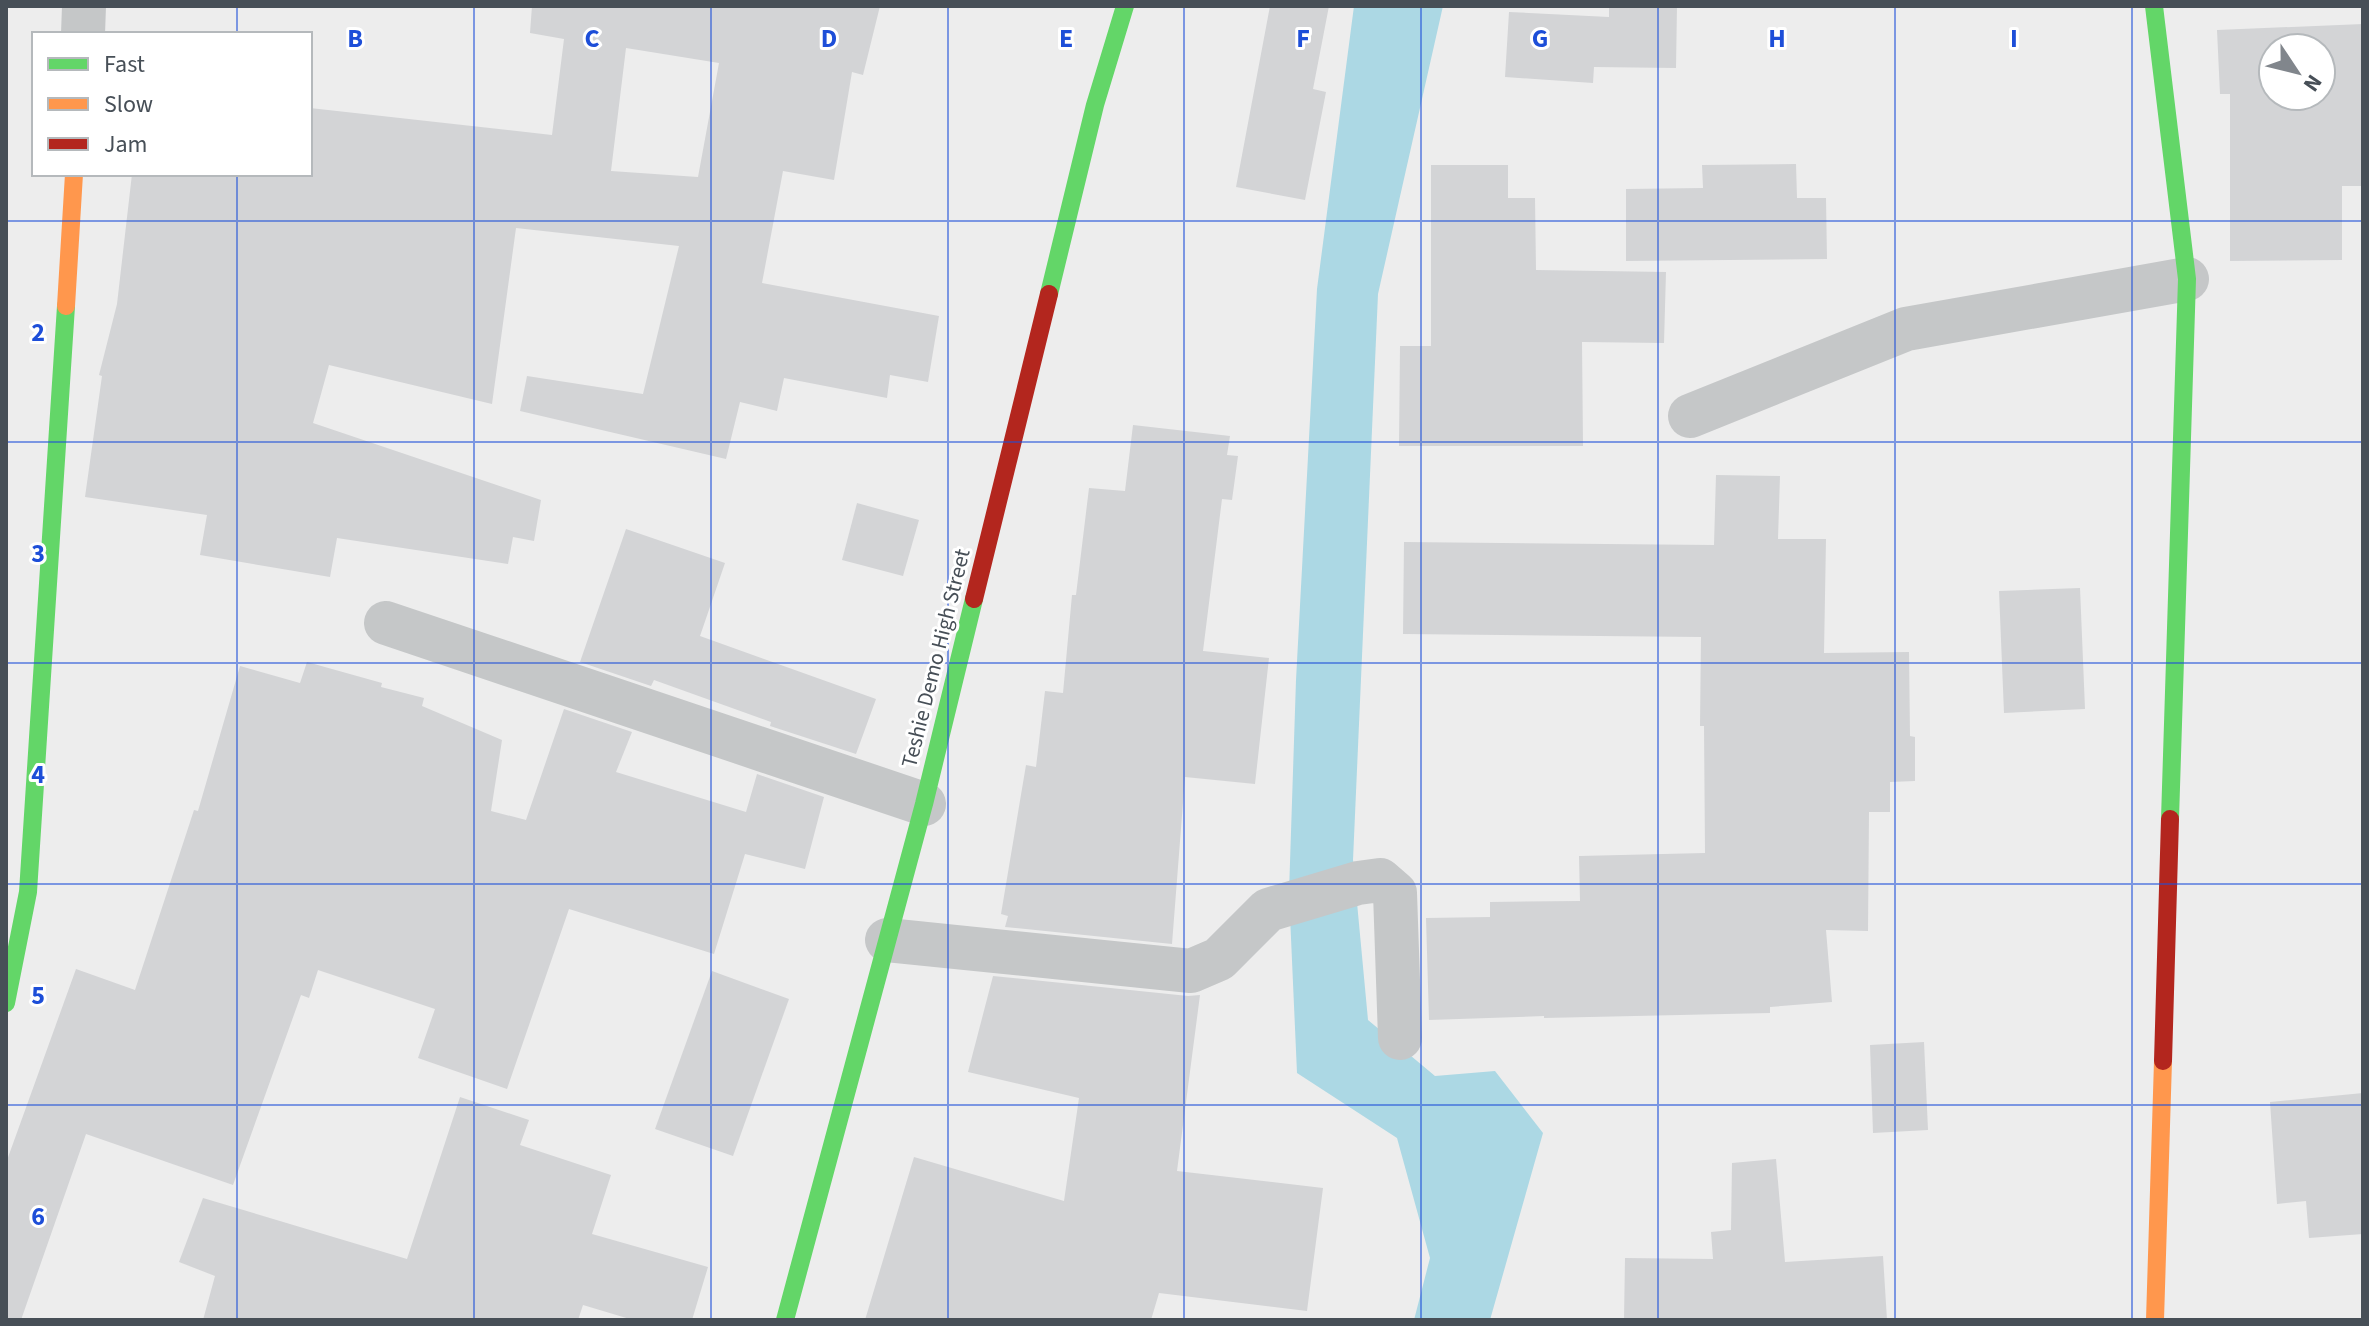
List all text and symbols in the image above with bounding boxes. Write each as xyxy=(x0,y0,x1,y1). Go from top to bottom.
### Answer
text: B xyxy=(347,20,363,57)
text: C xyxy=(584,20,600,57)
text: D xyxy=(821,20,837,57)
text: E xyxy=(1059,20,1073,57)
text: F xyxy=(1296,20,1310,57)
text: G xyxy=(1532,20,1548,57)
text: H xyxy=(1768,20,1786,57)
text: I xyxy=(2010,20,2018,57)
legend xyxy=(32,32,312,176)
north arrow xyxy=(2257,32,2337,112)
text: Fast xyxy=(104,47,145,82)
text: N xyxy=(2295,68,2330,98)
text: Slow xyxy=(104,87,153,122)
text: Jam xyxy=(104,127,148,162)
text: 2 xyxy=(31,314,45,351)
text: 3 xyxy=(31,535,45,572)
street label: Teshie Demo High Street xyxy=(893,545,979,771)
text: 4 xyxy=(31,756,45,793)
text: 5 xyxy=(31,977,45,1014)
text: 6 xyxy=(31,1198,45,1235)

